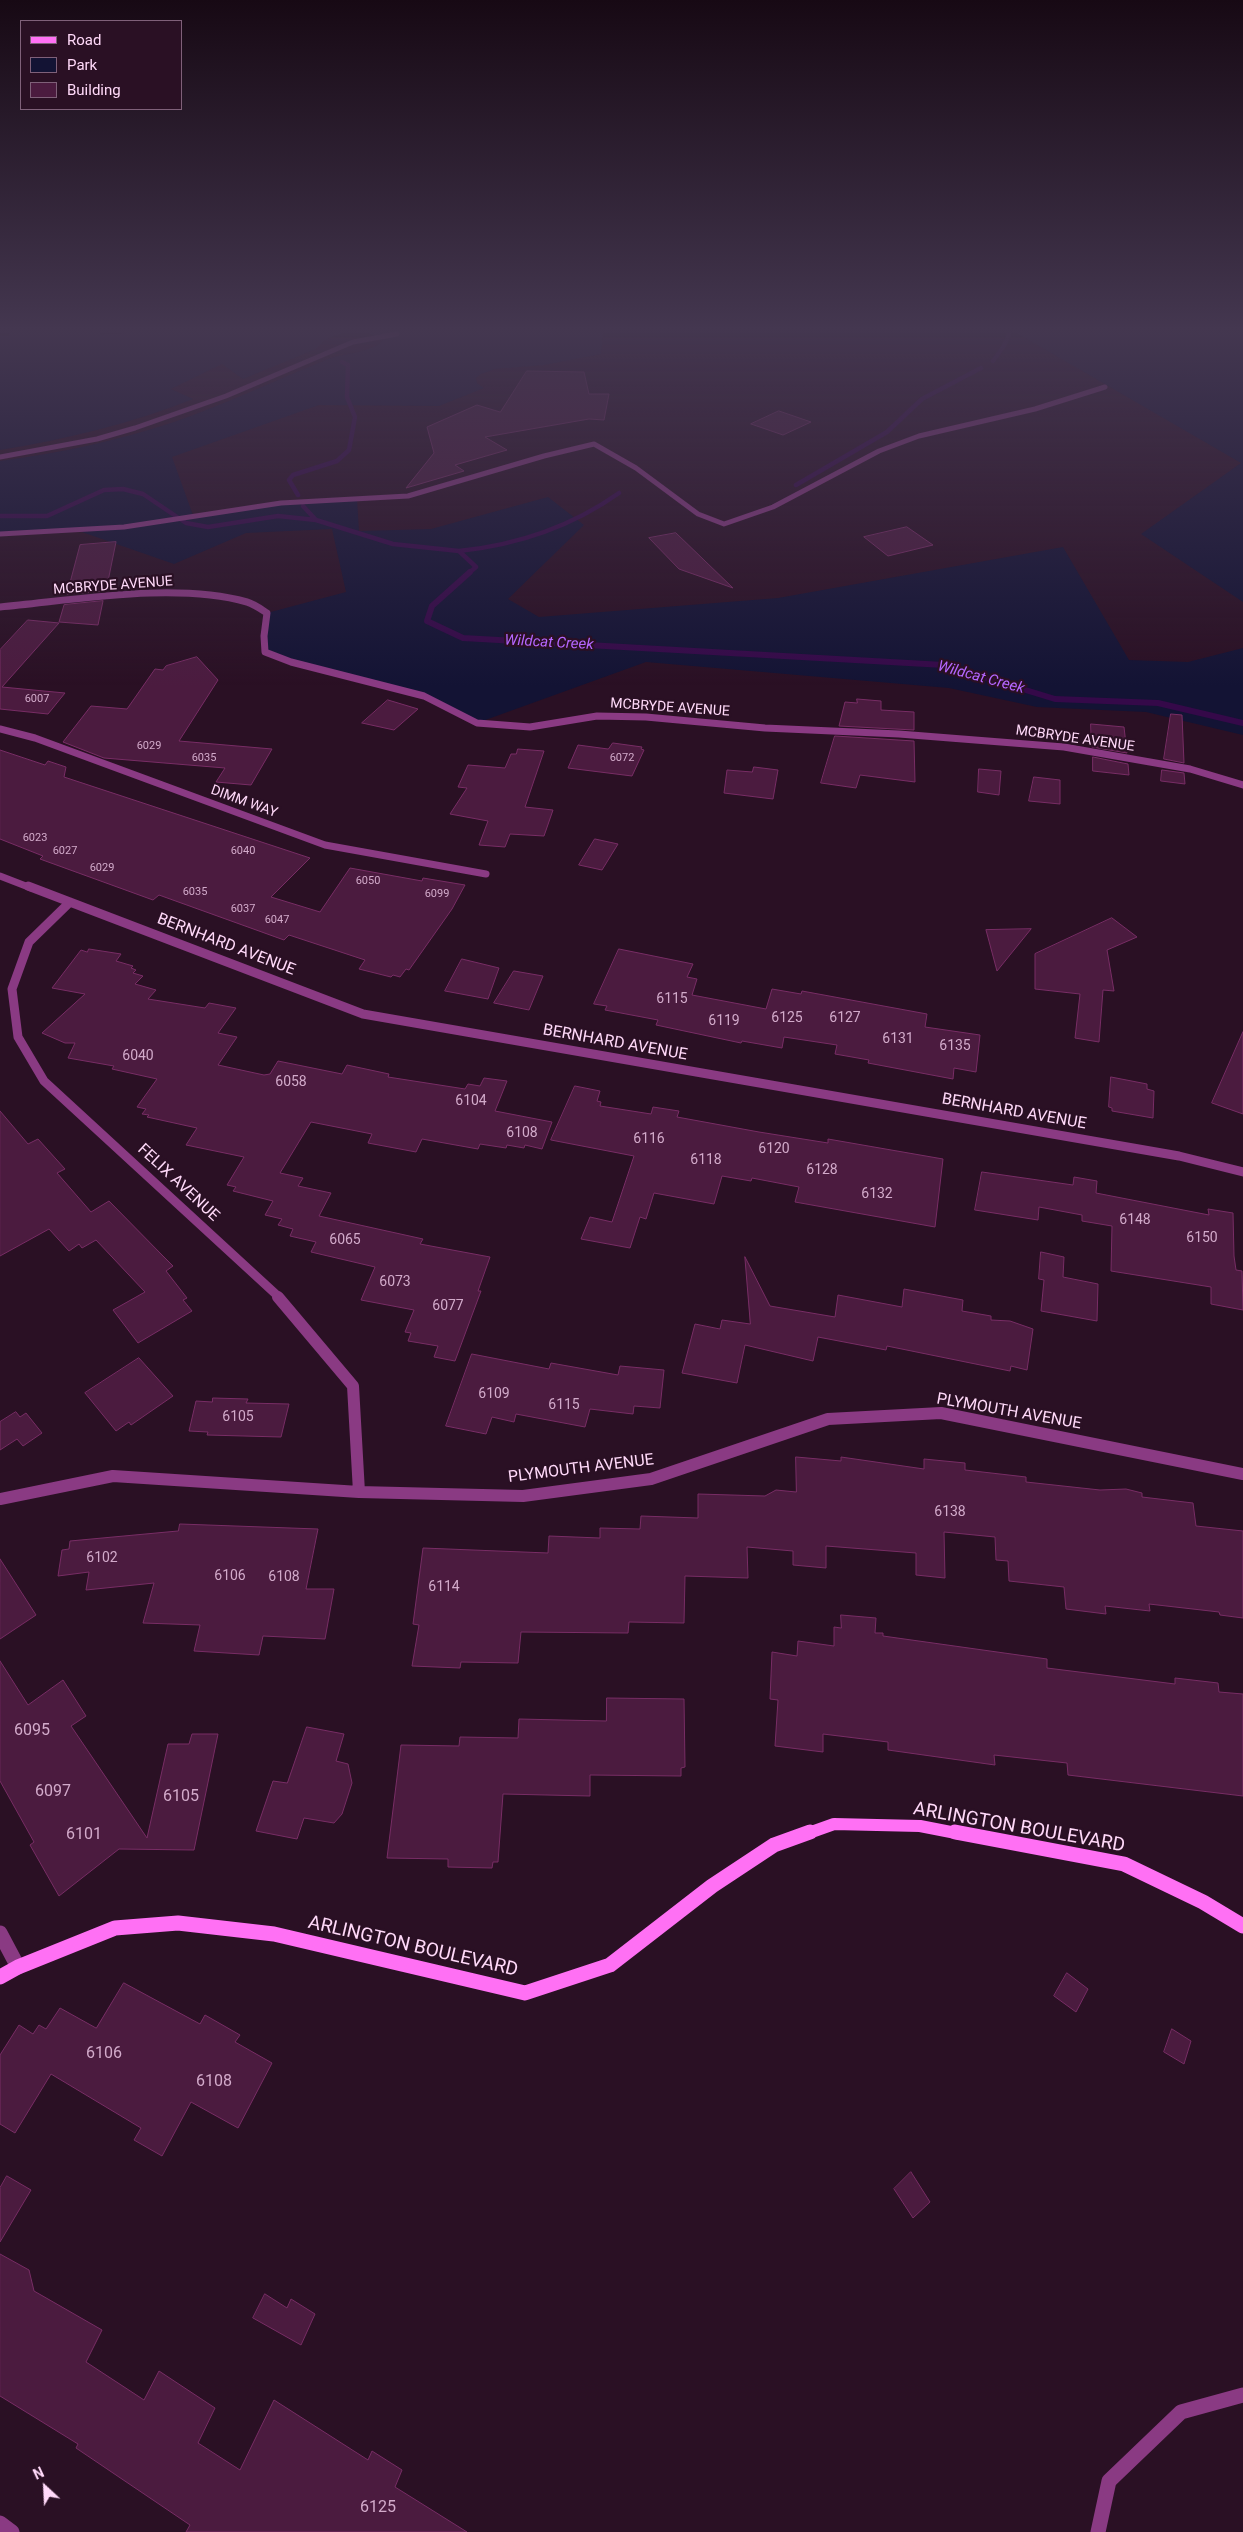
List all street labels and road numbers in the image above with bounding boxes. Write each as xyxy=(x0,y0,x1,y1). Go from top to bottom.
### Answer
street label: MCBRYDE AVENUE xyxy=(53,573,173,599)
street label: MCBRYDE AVENUE xyxy=(610,695,730,721)
street label: MCBRYDE AVENUE xyxy=(1015,722,1135,756)
street label: DIMM WAY xyxy=(208,782,280,822)
street label: BERNHARD AVENUE xyxy=(154,910,298,980)
street label: BERNHARD AVENUE xyxy=(541,1021,689,1065)
street label: BERNHARD AVENUE xyxy=(940,1090,1088,1134)
street label: FELIX AVENUE xyxy=(133,1140,223,1226)
street label: PLYMOUTH AVENUE xyxy=(935,1390,1083,1434)
street label: PLYMOUTH AVENUE xyxy=(507,1451,655,1487)
street label: ARLINGTON BOULEVARD xyxy=(911,1798,1127,1858)
street label: ARLINGTON BOULEVARD xyxy=(306,1912,520,1982)

